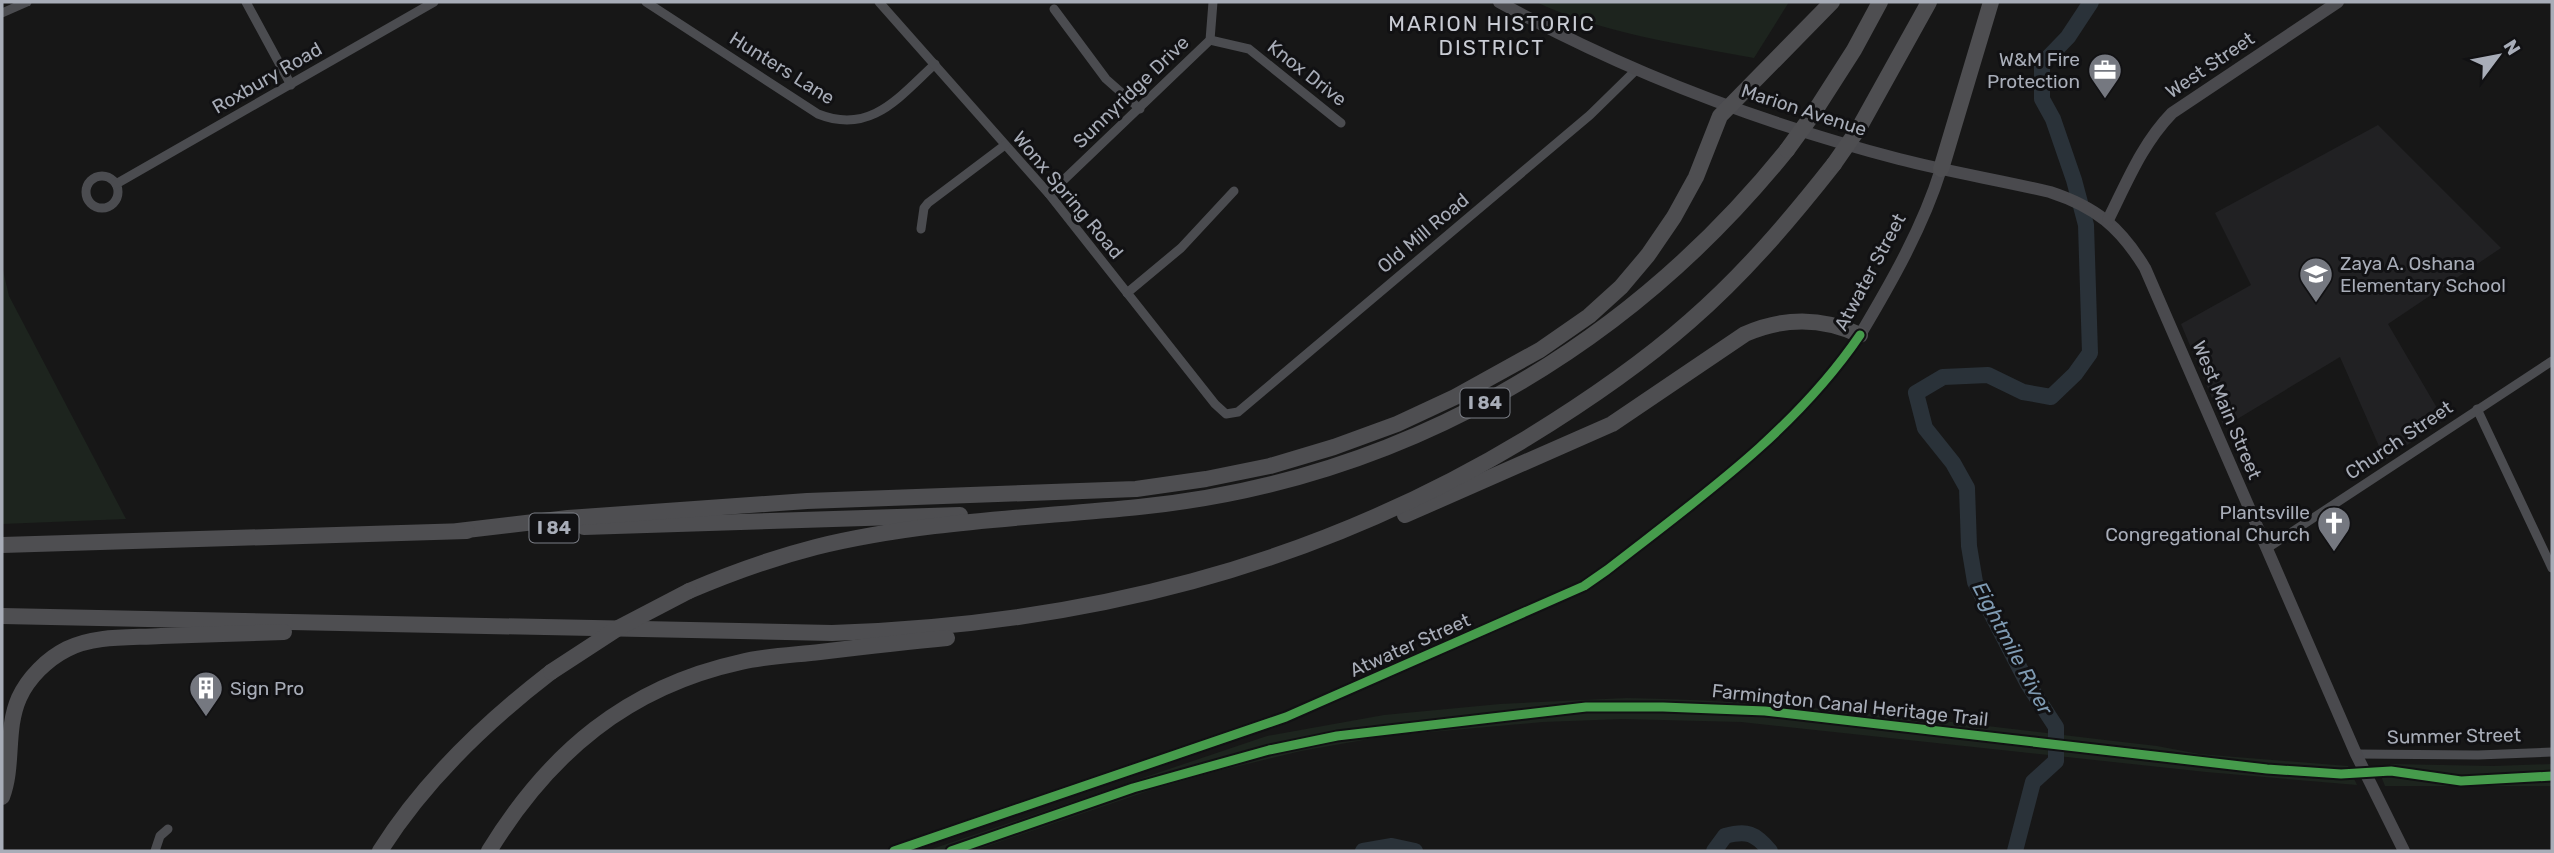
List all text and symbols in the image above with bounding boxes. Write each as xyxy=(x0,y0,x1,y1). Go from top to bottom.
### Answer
district label: MARION HISTORIC DISTRICT xyxy=(1388,11,1596,60)
north arrow xyxy=(2463,21,2533,91)
street label: Hunters Lane xyxy=(725,27,839,109)
street label: West Street xyxy=(2161,27,2259,103)
street label: Sunnyridge Drive xyxy=(1068,31,1194,153)
street label: Knox Drive xyxy=(1263,35,1351,111)
text: N xyxy=(2499,35,2525,59)
street label: Roxbury Road xyxy=(208,37,326,119)
place label: W&M Fire Protection xyxy=(1987,48,2080,93)
office icon: W&M Fire Protection xyxy=(2086,51,2124,100)
street label: Marion Avenue xyxy=(1738,79,1870,141)
street label: Wonx Spring Road xyxy=(1008,126,1128,264)
street label: Old Mill Road xyxy=(1373,188,1473,278)
street label: Atwater Street xyxy=(1829,209,1911,335)
place label: Zaya A. Oshana Elementary School xyxy=(2340,252,2506,297)
school or university icon: Zaya A. Oshana Elementary School xyxy=(2297,255,2335,304)
street label: West Main Street xyxy=(2187,337,2267,483)
road number: I 84 xyxy=(1460,388,1510,418)
street label: Church Street xyxy=(2341,395,2457,484)
place label: Plantsville Congregational Church xyxy=(2105,501,2310,546)
church icon: Plantsville Congregational Church xyxy=(2315,504,2353,553)
road number: I 84 xyxy=(530,514,578,542)
water label: Eightmile River xyxy=(1968,577,2059,719)
street label: Atwater Street xyxy=(1346,608,1474,682)
building icon: Sign Pro xyxy=(187,669,225,718)
place label: Sign Pro xyxy=(230,677,304,700)
street label: Farmington Canal Heritage Trail xyxy=(1711,679,1989,731)
street label: Summer Street xyxy=(2387,723,2522,749)

